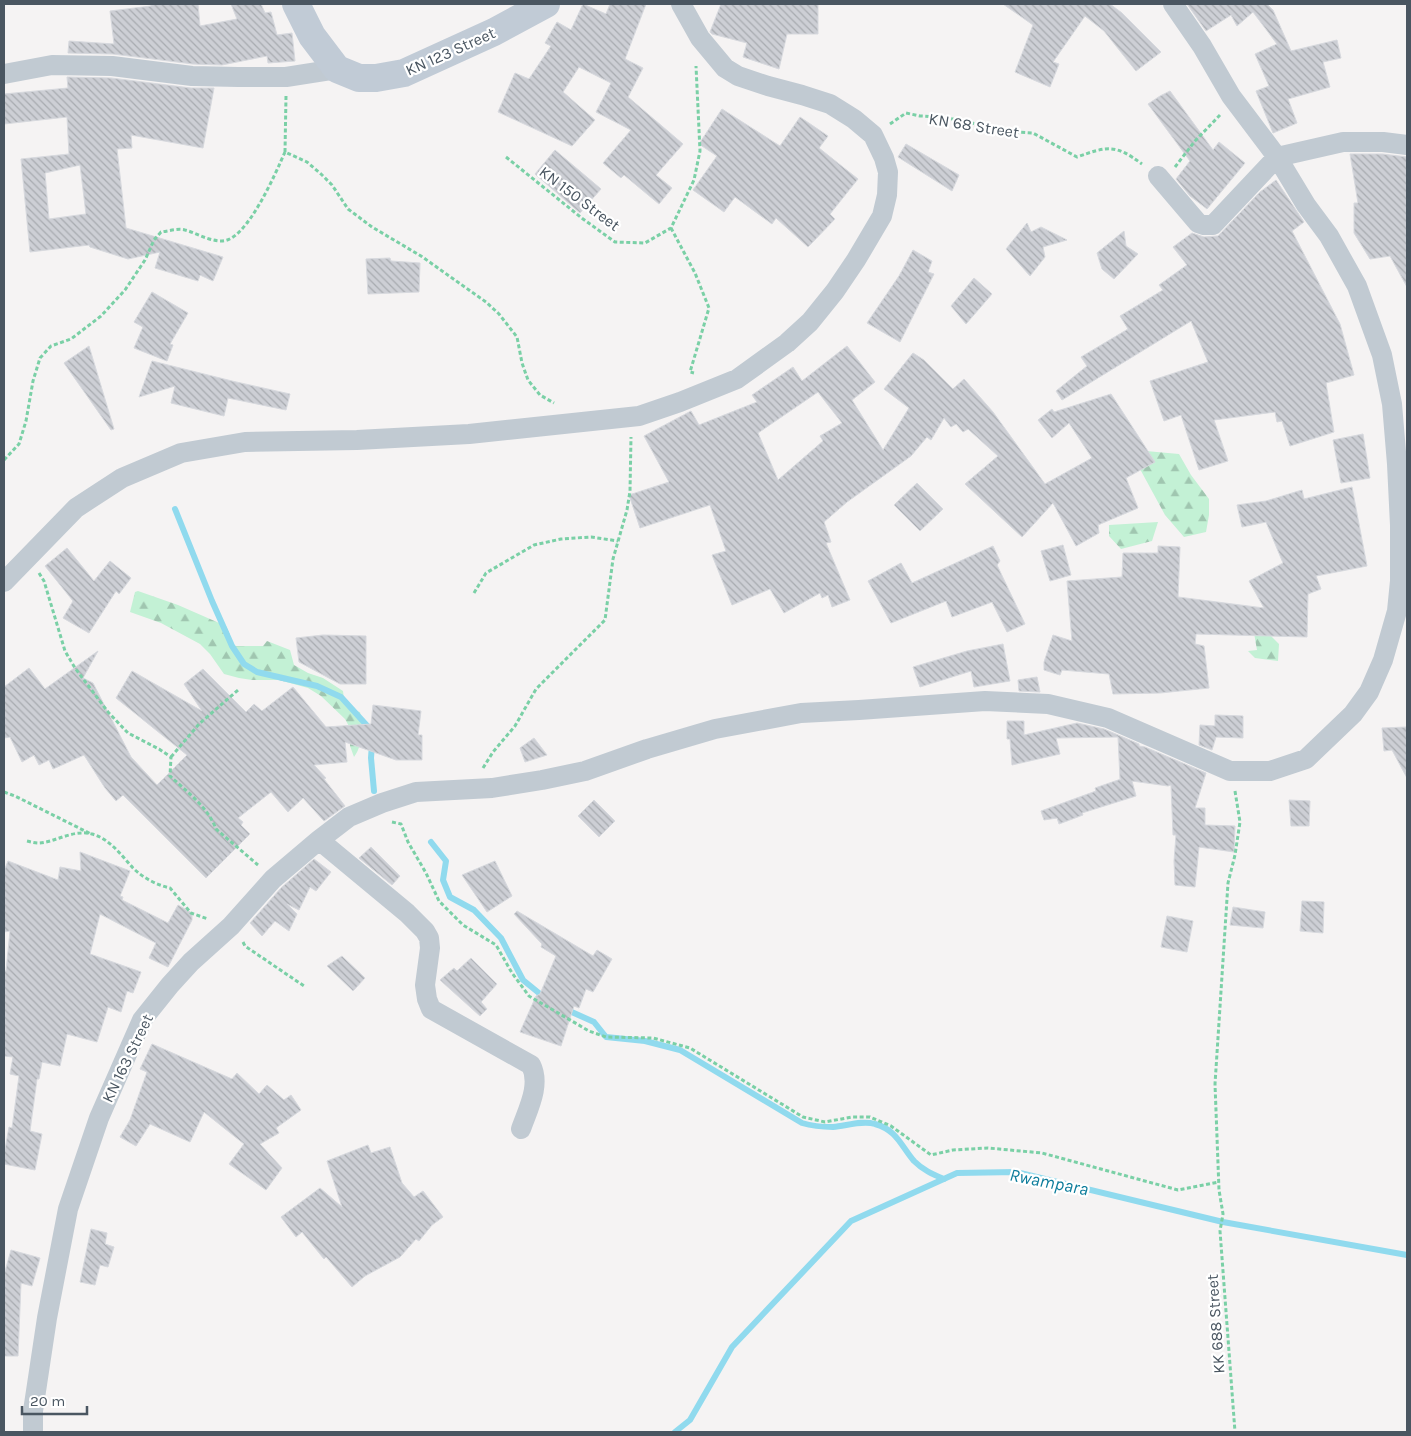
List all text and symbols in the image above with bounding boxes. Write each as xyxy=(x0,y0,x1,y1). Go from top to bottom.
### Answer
street label: KN 123 Street xyxy=(402,23,498,80)
street label: KN 68 Street xyxy=(927,109,1020,142)
street label: KN 150 Street xyxy=(536,162,624,235)
street label: KN 163 Street xyxy=(98,1011,157,1106)
water label: Rwampara xyxy=(1008,1164,1090,1200)
street label: KK 688 Street xyxy=(1203,1274,1228,1374)
scale bar xyxy=(22,1384,88,1416)
text: 20 m xyxy=(30,1392,65,1410)

